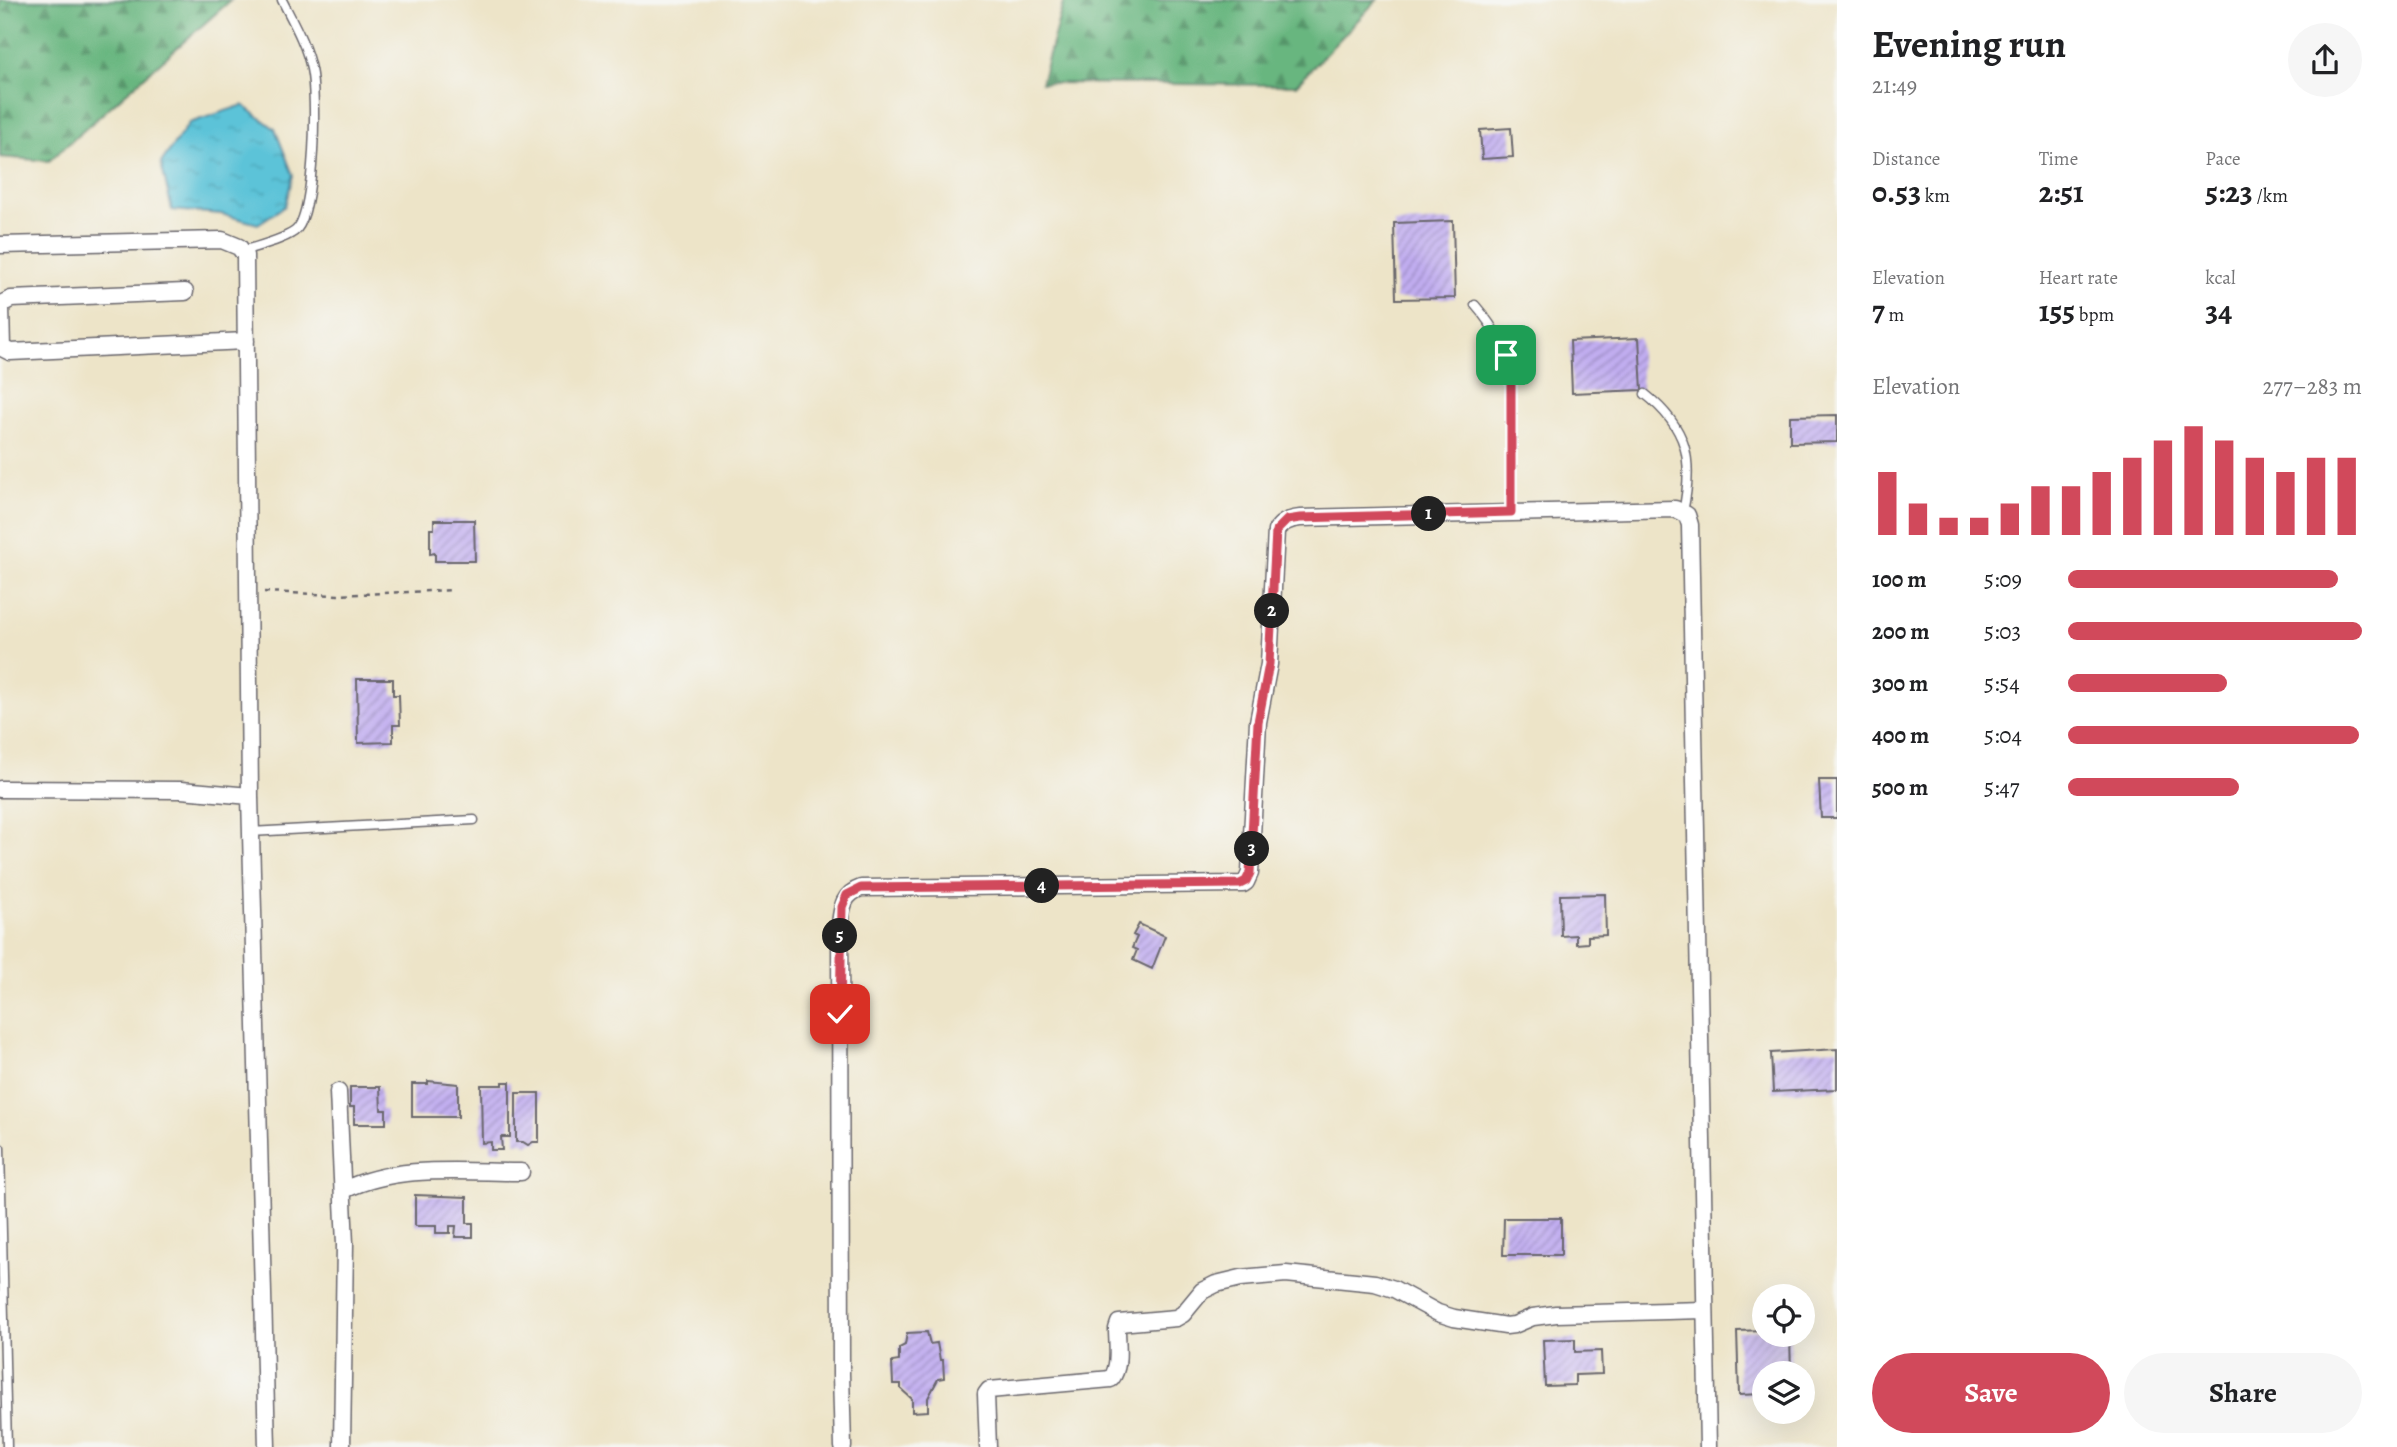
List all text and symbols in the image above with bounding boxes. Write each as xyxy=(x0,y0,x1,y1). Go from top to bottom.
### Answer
text: Evening run xyxy=(1872,18,2066,70)
button: share xyxy=(2288,23,2362,97)
text: 21:49 xyxy=(1872,70,1917,101)
text: Distance xyxy=(1872,146,1940,172)
text: Time xyxy=(2039,146,2078,172)
text: Pace xyxy=(2205,146,2241,172)
text: 0.53 xyxy=(1872,172,1921,212)
text: 2:51 xyxy=(2039,172,2084,212)
text: 5:23 xyxy=(2205,172,2253,212)
text: km xyxy=(1921,183,1950,209)
text: /km xyxy=(2253,183,2288,209)
text: Elevation xyxy=(1872,265,1945,291)
text: Heart rate xyxy=(2039,265,2118,291)
text: kcal xyxy=(2205,265,2236,291)
text: 7 xyxy=(1872,291,1885,331)
text: 155 xyxy=(2039,291,2075,331)
text: 34 xyxy=(2205,291,2232,331)
text: m xyxy=(1885,302,1904,328)
text: bpm xyxy=(2075,302,2114,328)
pin xyxy=(1476,325,1536,385)
icon: arrive xyxy=(1487,336,1525,374)
text: Elevation xyxy=(1872,371,1960,402)
text: 277–283 m xyxy=(2262,371,2362,402)
pin: 1 xyxy=(1412,496,1446,532)
text: 1 xyxy=(1425,500,1432,526)
text: 100 m xyxy=(1872,564,1927,595)
text: 5:09 xyxy=(1984,564,2022,595)
pin: 2 xyxy=(1254,594,1290,628)
text: 2 xyxy=(1267,597,1276,623)
text: 200 m xyxy=(1872,616,1930,647)
text: 5:03 xyxy=(1984,616,2021,647)
text: 300 m xyxy=(1872,668,1928,699)
text: 5:54 xyxy=(1984,668,2020,699)
text: 400 m xyxy=(1872,720,1929,751)
text: 5:04 xyxy=(1984,720,2022,751)
text: 500 m xyxy=(1872,772,1928,803)
text: 5:47 xyxy=(1984,772,2019,803)
pin: 3 xyxy=(1234,832,1270,866)
text: 3 xyxy=(1247,835,1256,861)
pin: 4 xyxy=(1024,868,1060,903)
text: 4 xyxy=(1037,872,1046,898)
pin: 5 xyxy=(822,918,858,954)
text: 5 xyxy=(835,922,844,948)
pin xyxy=(810,984,870,1044)
icon: check xyxy=(821,995,859,1033)
map controls xyxy=(1752,1284,1815,1424)
button: locate xyxy=(1752,1284,1815,1347)
button: Save xyxy=(1872,1353,2110,1433)
button: Share xyxy=(2124,1353,2362,1433)
button: layers xyxy=(1752,1361,1815,1424)

